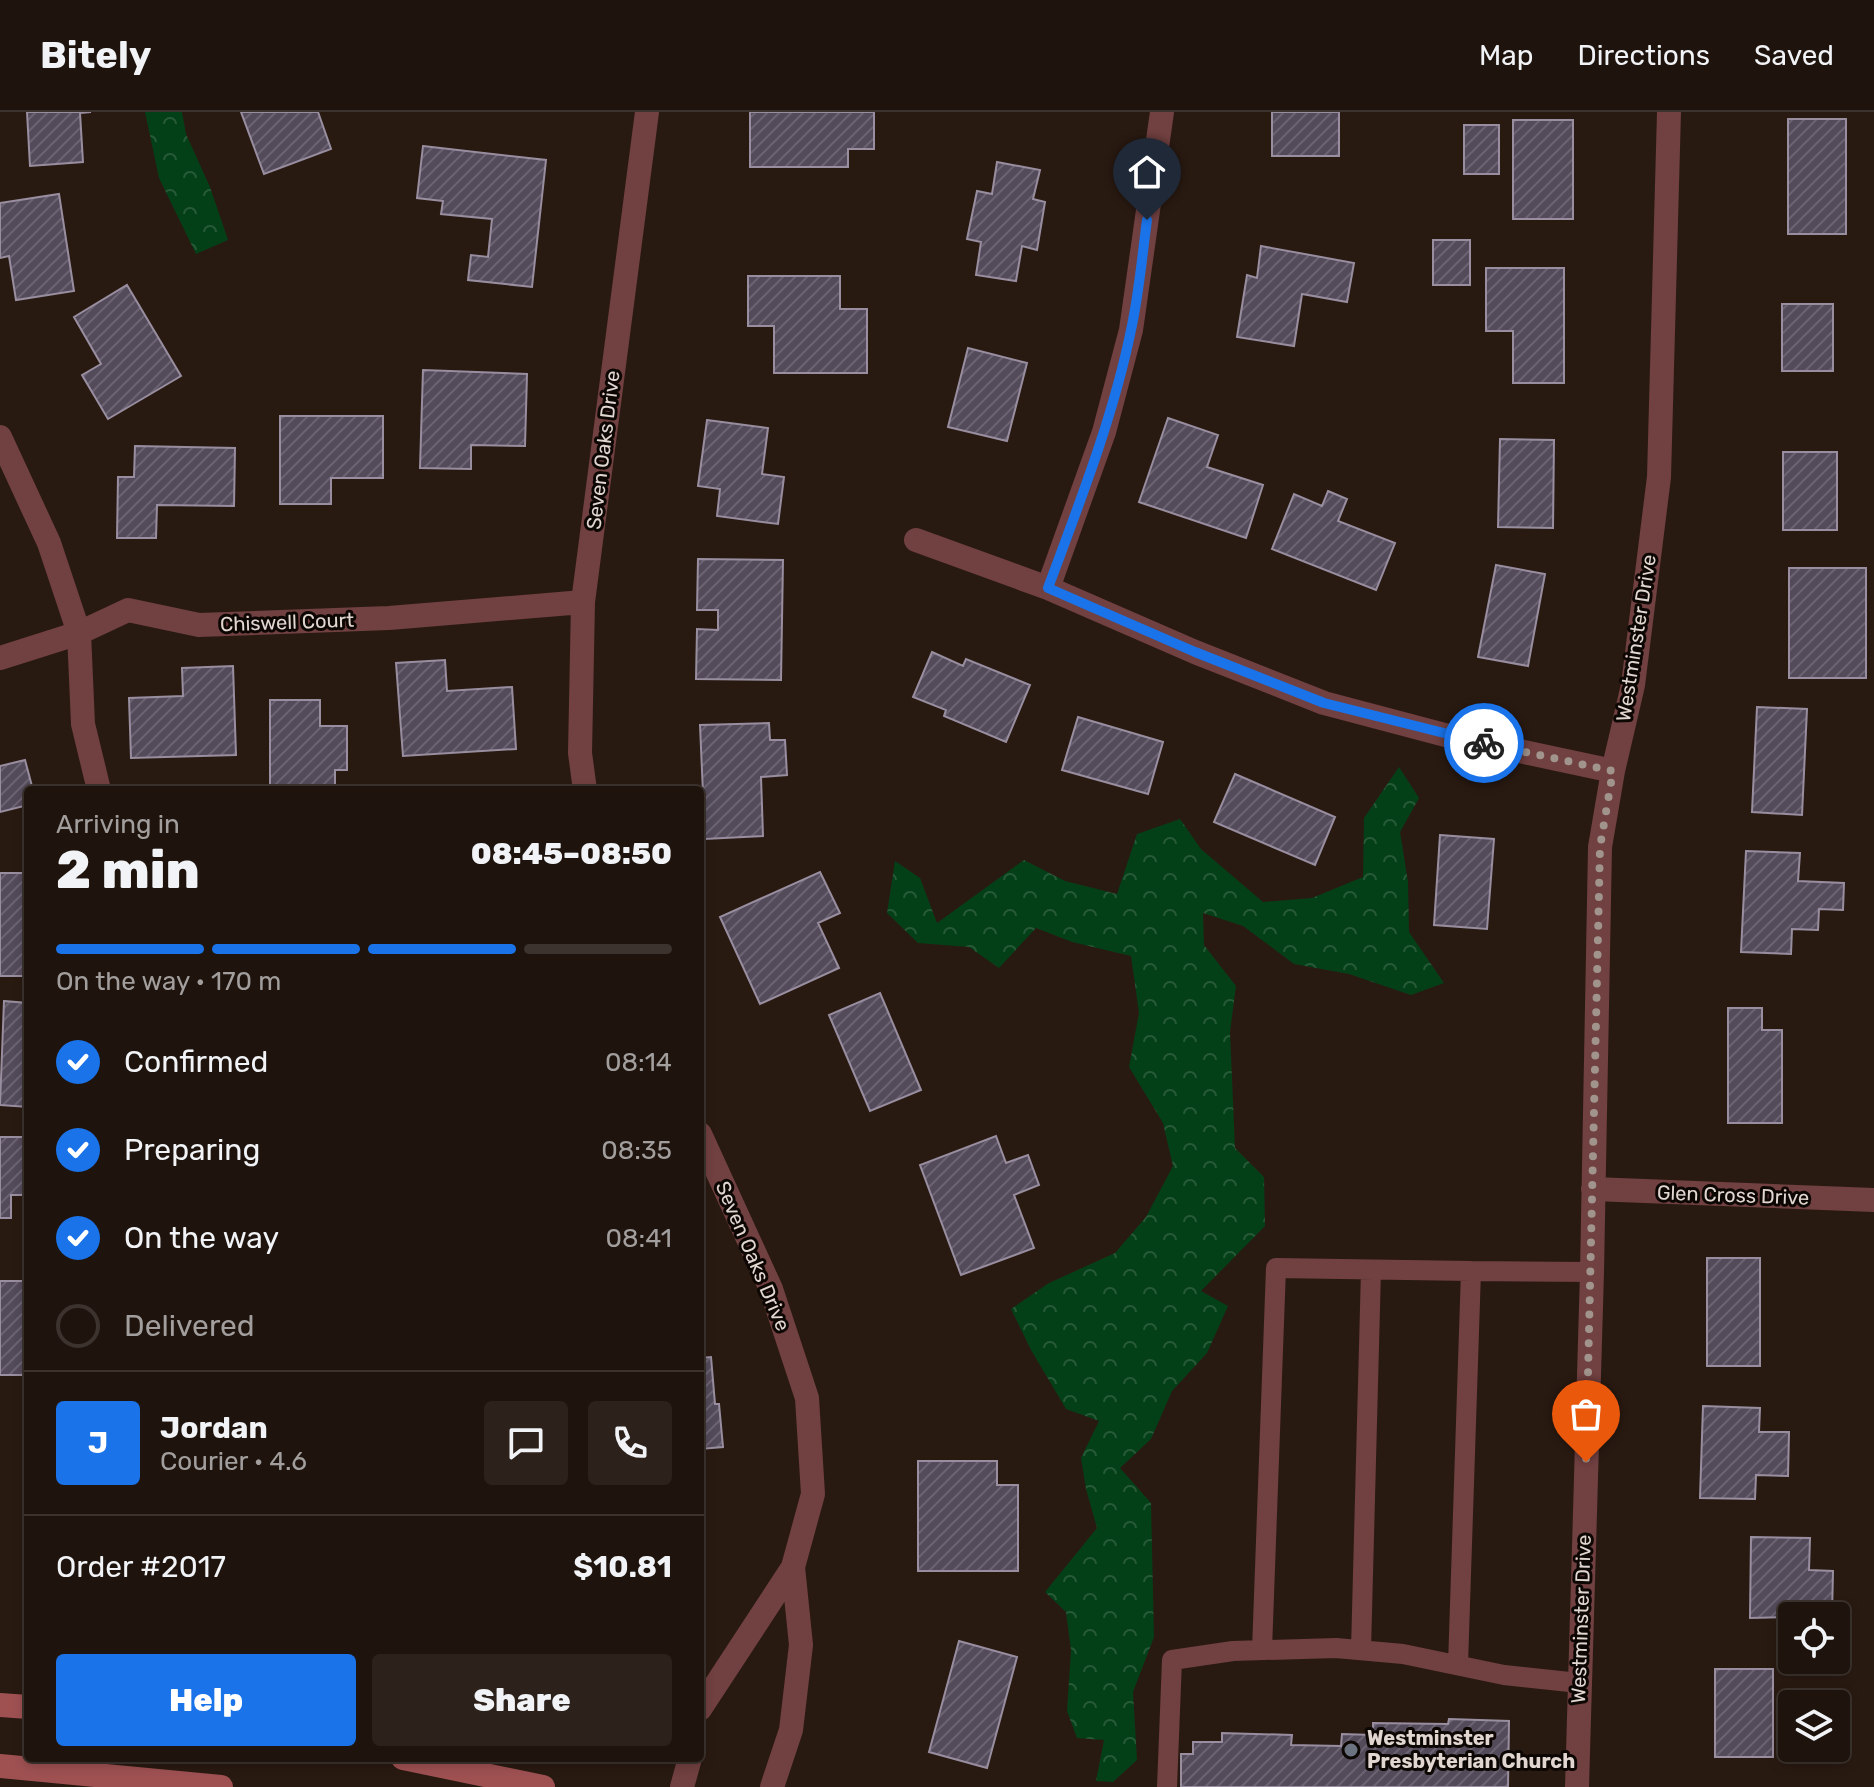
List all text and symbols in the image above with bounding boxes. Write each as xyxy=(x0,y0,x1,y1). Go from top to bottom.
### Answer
text: Bitely xyxy=(40,32,152,78)
text: Map xyxy=(1479,39,1533,72)
text: Directions xyxy=(1577,39,1710,72)
text: Saved xyxy=(1754,39,1834,72)
pin xyxy=(1113,138,1181,220)
icon: home xyxy=(1125,150,1169,194)
street label: Seven Oaks Drive xyxy=(581,369,625,531)
street label: Westminster Drive xyxy=(1611,553,1661,723)
street label: Chiswell Court xyxy=(220,608,355,636)
courier xyxy=(1444,703,1524,783)
icon: bike xyxy=(1462,721,1506,765)
text: Arriving in xyxy=(56,809,180,840)
text: 08:45–08:50 xyxy=(471,836,672,872)
text: 2 min xyxy=(56,839,200,901)
text: On the way · 170 m xyxy=(56,966,281,997)
icon: check xyxy=(56,1040,100,1084)
text: Confirmed xyxy=(124,1044,268,1080)
text: 08:14 xyxy=(605,1047,672,1078)
icon: check xyxy=(56,1128,100,1172)
text: Preparing xyxy=(124,1132,260,1168)
text: 08:35 xyxy=(601,1135,672,1166)
street label: Seven Oaks Drive xyxy=(711,1178,795,1334)
street label: Glen Cross Drive xyxy=(1656,1180,1810,1210)
icon: check xyxy=(56,1216,100,1260)
text: On the way xyxy=(124,1220,279,1256)
text: 08:41 xyxy=(606,1223,672,1254)
text: Delivered xyxy=(124,1308,255,1344)
pin xyxy=(1552,1380,1620,1462)
icon: bag xyxy=(1564,1392,1608,1436)
button: chat xyxy=(484,1401,568,1485)
button: phone xyxy=(588,1401,672,1485)
text: Jordan xyxy=(160,1410,268,1446)
text: J xyxy=(88,1425,108,1461)
text: Courier · 4.6 xyxy=(160,1446,307,1477)
street label: Westminster Drive xyxy=(1566,1534,1596,1704)
text: Order #2017 xyxy=(56,1549,226,1585)
text: $10.81 xyxy=(573,1549,672,1585)
map controls xyxy=(1778,1602,1850,1762)
button: locate xyxy=(1778,1602,1850,1674)
button: Help xyxy=(56,1654,356,1746)
button: Share xyxy=(372,1654,672,1746)
button: layers xyxy=(1778,1690,1850,1762)
place label: Westminster Presbyterian Church xyxy=(1367,1726,1575,1773)
marker: Westminster Presbyterian Church xyxy=(1342,1741,1360,1759)

